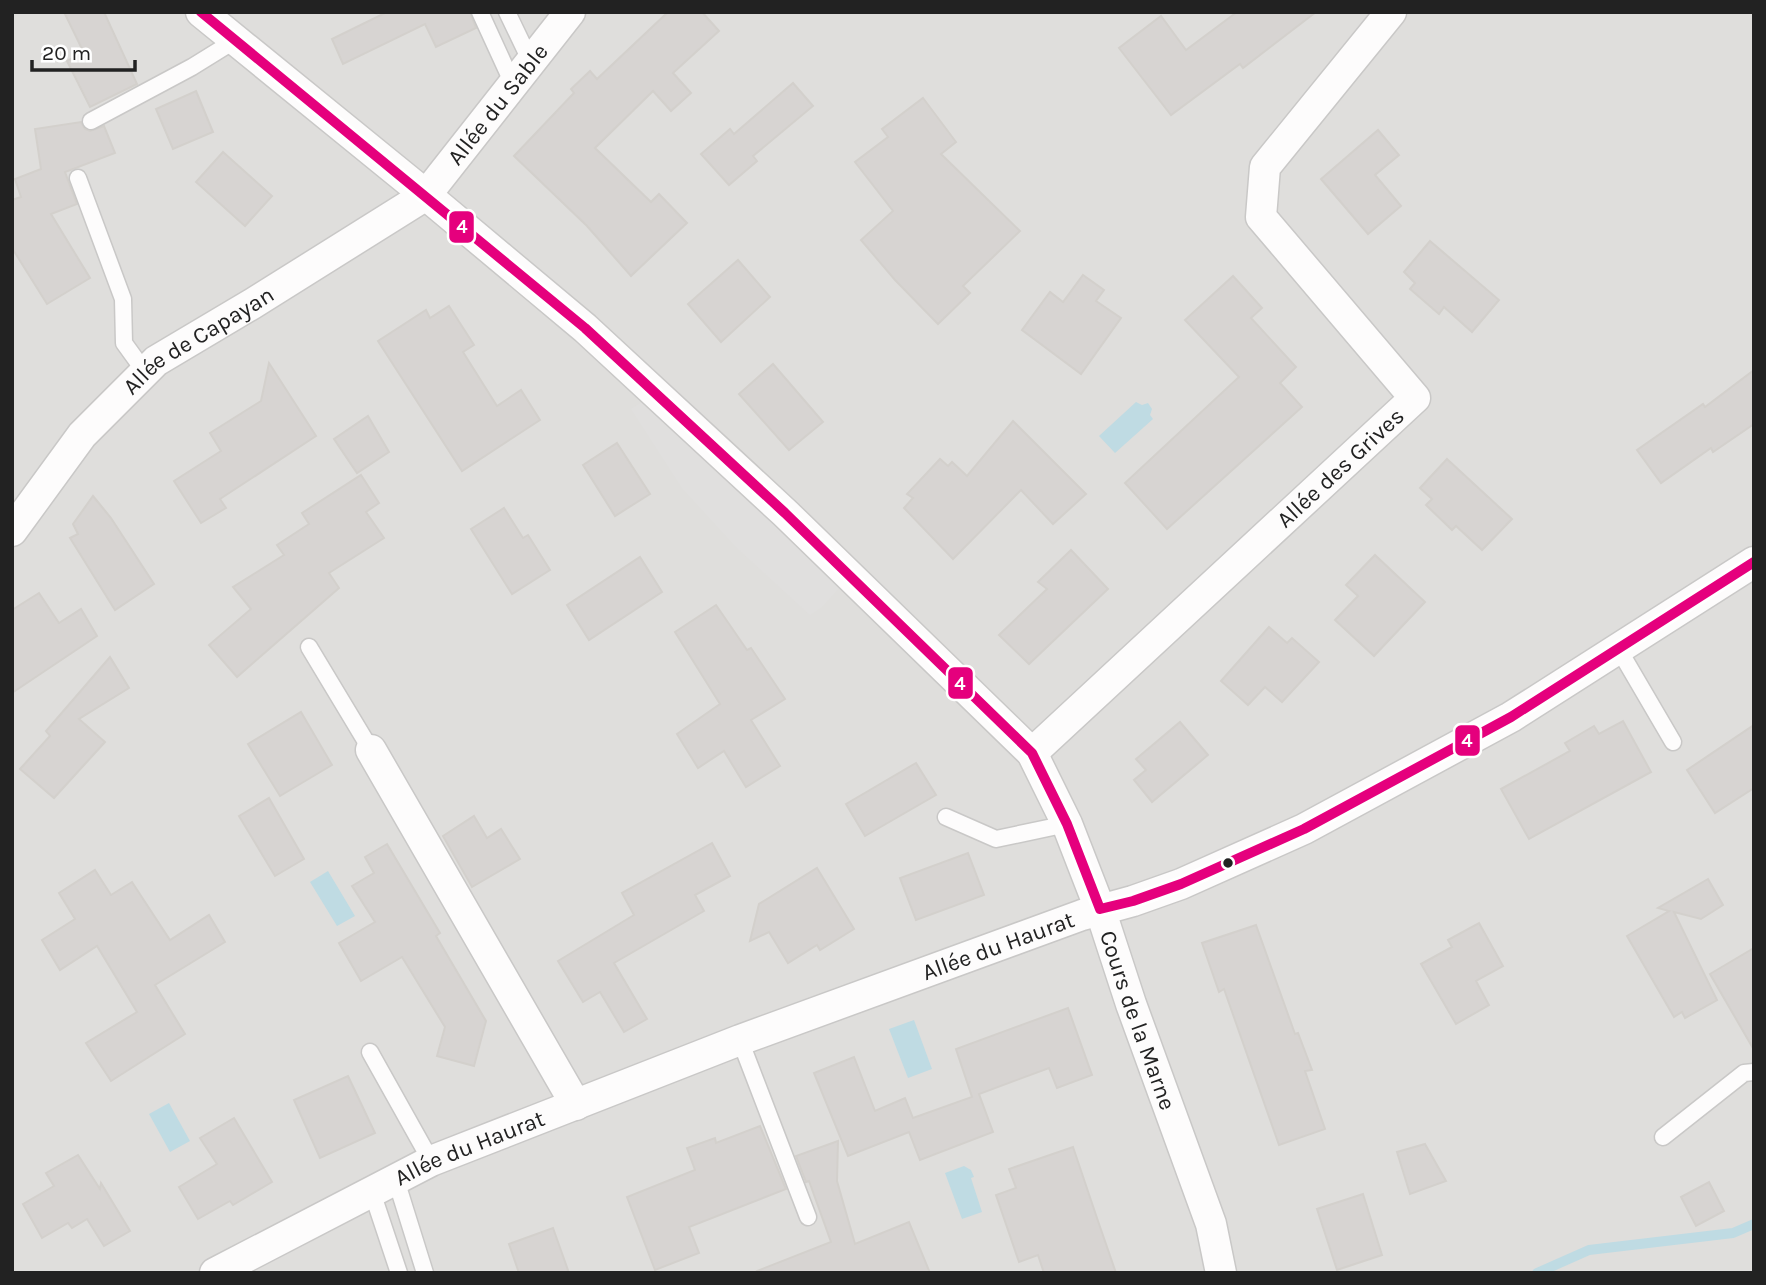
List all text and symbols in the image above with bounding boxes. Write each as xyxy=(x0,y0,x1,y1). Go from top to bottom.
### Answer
scale bar xyxy=(32,28,135,72)
street label: Allée du Sable xyxy=(442,38,554,170)
text: 20 m xyxy=(42,41,91,65)
line badge: 4 xyxy=(448,210,475,244)
text: 4 xyxy=(456,216,468,238)
street label: Allée de Capayan xyxy=(117,281,279,400)
street label: Allée des Grives xyxy=(1271,402,1410,533)
line badge: 4 xyxy=(947,666,974,700)
text: 4 xyxy=(954,673,966,695)
line badge: 4 xyxy=(1454,724,1481,757)
text: 4 xyxy=(1461,730,1473,752)
unlabelled marker xyxy=(1221,856,1235,870)
street label: Allée du Haurat xyxy=(919,906,1078,986)
street label: Cours de la Marne xyxy=(1094,927,1181,1114)
street label: Allée du Haurat xyxy=(390,1105,549,1192)

